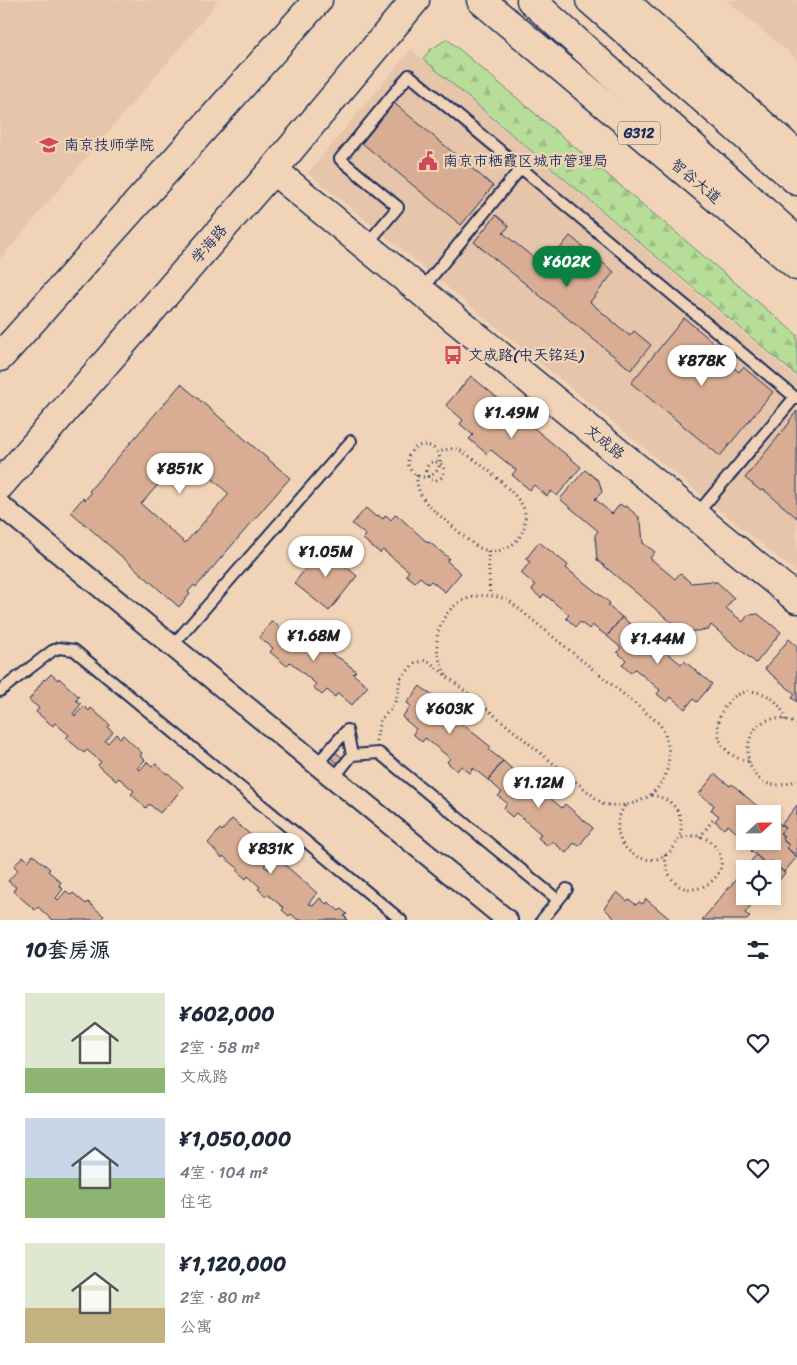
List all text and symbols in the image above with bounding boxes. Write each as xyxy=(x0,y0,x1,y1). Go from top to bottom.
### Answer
road number: G312 xyxy=(618,122,660,144)
place label: 南京技师学院 xyxy=(64,132,154,158)
school or university icon: 南京技师学院 xyxy=(38,134,60,156)
place label: 南京市栖霞区城市管理局 xyxy=(443,148,608,174)
public building icon: 南京市栖霞区城市管理局 xyxy=(417,150,439,172)
street label: 智谷大道 xyxy=(665,152,727,210)
street label: 学海路 xyxy=(184,218,234,270)
pin: ¥602K xyxy=(532,246,602,288)
text: ¥602K xyxy=(543,247,591,276)
place label: 文成路(中天铭廷) xyxy=(468,342,584,368)
bus stop icon: 文成路(中天铭廷) xyxy=(442,344,464,366)
pin: ¥878K xyxy=(667,344,737,387)
text: ¥878K xyxy=(678,346,726,375)
pin: ¥1.49M xyxy=(471,396,553,439)
text: ¥1.49M xyxy=(485,398,539,427)
street label: 文成路 xyxy=(579,418,631,466)
pin: ¥851K xyxy=(145,452,215,495)
text: ¥851K xyxy=(158,454,202,483)
pin: ¥1.05M xyxy=(285,536,367,578)
text: ¥1.05M xyxy=(299,537,353,566)
pin: ¥1.68M xyxy=(273,620,355,662)
text: ¥1.68M xyxy=(288,621,340,650)
pin: ¥1.44M xyxy=(617,622,699,665)
text: ¥1.44M xyxy=(631,624,685,653)
pin: ¥603K xyxy=(415,692,485,735)
text: ¥603K xyxy=(427,694,473,723)
pin: ¥1.12M xyxy=(498,766,580,809)
text: ¥1.12M xyxy=(514,768,564,797)
north arrow xyxy=(736,805,781,850)
map controls xyxy=(736,805,781,905)
pin: ¥831K xyxy=(236,832,306,875)
text: ¥831K xyxy=(249,834,293,863)
button: locate xyxy=(736,860,781,905)
text: 10套房源 xyxy=(25,931,110,969)
icon: filters xyxy=(744,936,772,964)
text: ¥602,000 xyxy=(180,995,274,1033)
icon: home xyxy=(65,1013,125,1073)
icon: heart xyxy=(744,1029,772,1057)
text: 2室 · 58 m² xyxy=(180,1033,260,1062)
text: 文成路 xyxy=(180,1062,228,1091)
text: ¥1,050,000 xyxy=(180,1120,291,1158)
icon: home xyxy=(65,1138,125,1198)
icon: heart xyxy=(744,1154,772,1182)
text: 4室 · 104 m² xyxy=(180,1158,268,1187)
text: 住宅 xyxy=(180,1187,212,1216)
text: ¥1,120,000 xyxy=(180,1245,286,1283)
icon: home xyxy=(65,1263,125,1323)
icon: heart xyxy=(744,1279,772,1307)
text: 2室 · 80 m² xyxy=(180,1283,260,1312)
text: 公寓 xyxy=(180,1312,212,1341)

